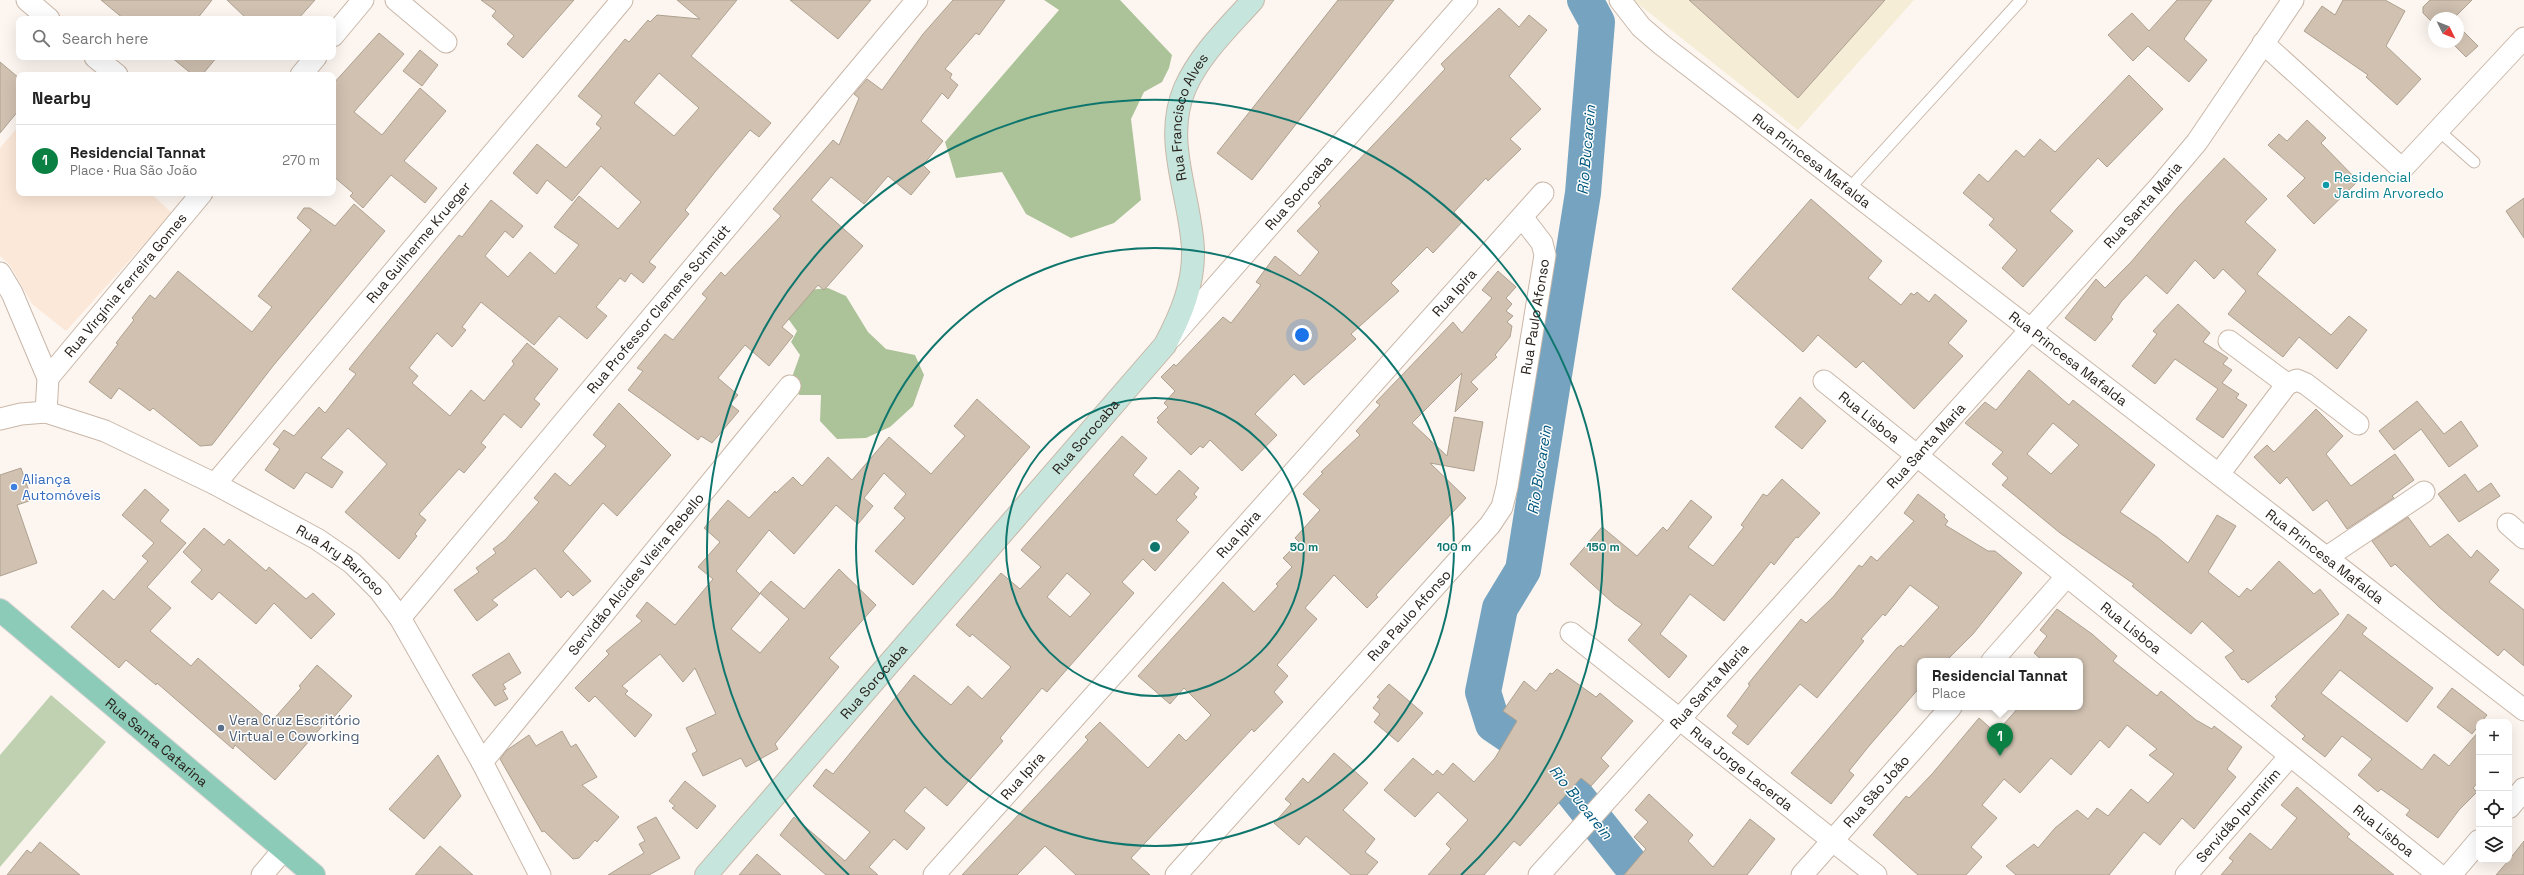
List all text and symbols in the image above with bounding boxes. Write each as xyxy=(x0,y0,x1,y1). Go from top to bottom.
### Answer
north arrow xyxy=(2428,12,2464,48)
search box xyxy=(16,16,336,60)
icon: search xyxy=(30,27,52,49)
text: Search here xyxy=(62,29,148,48)
street label: Rua Francisco Alves xyxy=(1167,50,1212,183)
text: Nearby xyxy=(32,87,91,109)
water label: Rio Bucarein xyxy=(1573,103,1599,196)
street label: Rua Princesa Mafalda xyxy=(1749,109,1875,212)
text: Residencial Tannat xyxy=(70,143,206,162)
street label: Rua Sorocaba xyxy=(1261,151,1336,234)
text: 1 xyxy=(42,152,48,169)
text: 270 m xyxy=(282,152,320,169)
street label: Rua Santa Maria xyxy=(2100,158,2186,252)
text: Place · Rua São João xyxy=(70,162,197,179)
place label: Residencial Jardim Arvoredo xyxy=(2334,168,2444,202)
street label: Rua Guilherme Krueger xyxy=(362,178,475,307)
marker: Residencial Jardim Arvoredo xyxy=(2321,180,2331,190)
street label: Rua Virgínia Ferreira Gomes xyxy=(60,209,191,361)
street label: Rua Professor Clemens Schmidt xyxy=(583,221,734,397)
street label: Rua Paulo Afonso xyxy=(1517,258,1553,376)
street label: Rua Ipira xyxy=(1428,265,1480,320)
street label: Rua Princesa Mafalda xyxy=(2005,307,2131,410)
your location xyxy=(1292,325,1312,345)
street label: Rua Lisboa xyxy=(1835,387,1903,447)
street label: Rua Sorocaba xyxy=(1048,395,1123,478)
street label: Rua Santa Maria xyxy=(1883,399,1969,492)
water label: Rio Bucarein xyxy=(1523,423,1556,516)
place label: Aliança Automóveis xyxy=(22,470,101,504)
marker: Aliança Automóveis xyxy=(9,482,19,492)
street label: Servidão Alcides Vieira Rebello xyxy=(564,489,708,659)
street label: Rua Princesa Mafalda xyxy=(2262,505,2388,608)
street label: Rua Ipira xyxy=(1212,506,1264,562)
street label: Rua Ary Barroso xyxy=(293,520,389,599)
text: 50 m xyxy=(1290,539,1318,555)
text: 100 m xyxy=(1437,539,1471,555)
text: 150 m xyxy=(1586,539,1620,555)
centre of rings xyxy=(1148,540,1162,554)
street label: Rua Paulo Afonso xyxy=(1363,566,1455,665)
street label: Rua Lisboa xyxy=(2097,598,2165,658)
street label: Rua Sorocaba xyxy=(836,640,911,723)
street label: Rua Santa Maria xyxy=(1666,640,1752,733)
popup xyxy=(1917,658,2083,710)
text: Residencial Tannat xyxy=(1932,666,2068,685)
text: Place xyxy=(1932,685,1966,702)
street label: Rua Santa Catarina xyxy=(102,694,212,791)
place label: Vera Cruz Escritório Virtual e Coworking xyxy=(229,711,360,745)
map controls xyxy=(2476,719,2512,863)
button: + xyxy=(2476,719,2512,755)
street label: Rua Jorge Lacerda xyxy=(1687,722,1797,815)
marker: Vera Cruz Escritório Virtual e Coworking xyxy=(216,723,226,733)
pin: 1 xyxy=(1987,723,2013,756)
street label: Rua Ipira xyxy=(997,748,1049,803)
street label: Rua São João xyxy=(1839,751,1913,831)
button: − xyxy=(2476,755,2512,791)
water label: Rio Bucarein xyxy=(1545,761,1617,844)
street label: Servidão Ipumirim xyxy=(2192,765,2284,866)
button: locate xyxy=(2476,791,2512,827)
street label: Rua Lisboa xyxy=(2350,801,2418,861)
button: layers xyxy=(2476,827,2512,863)

